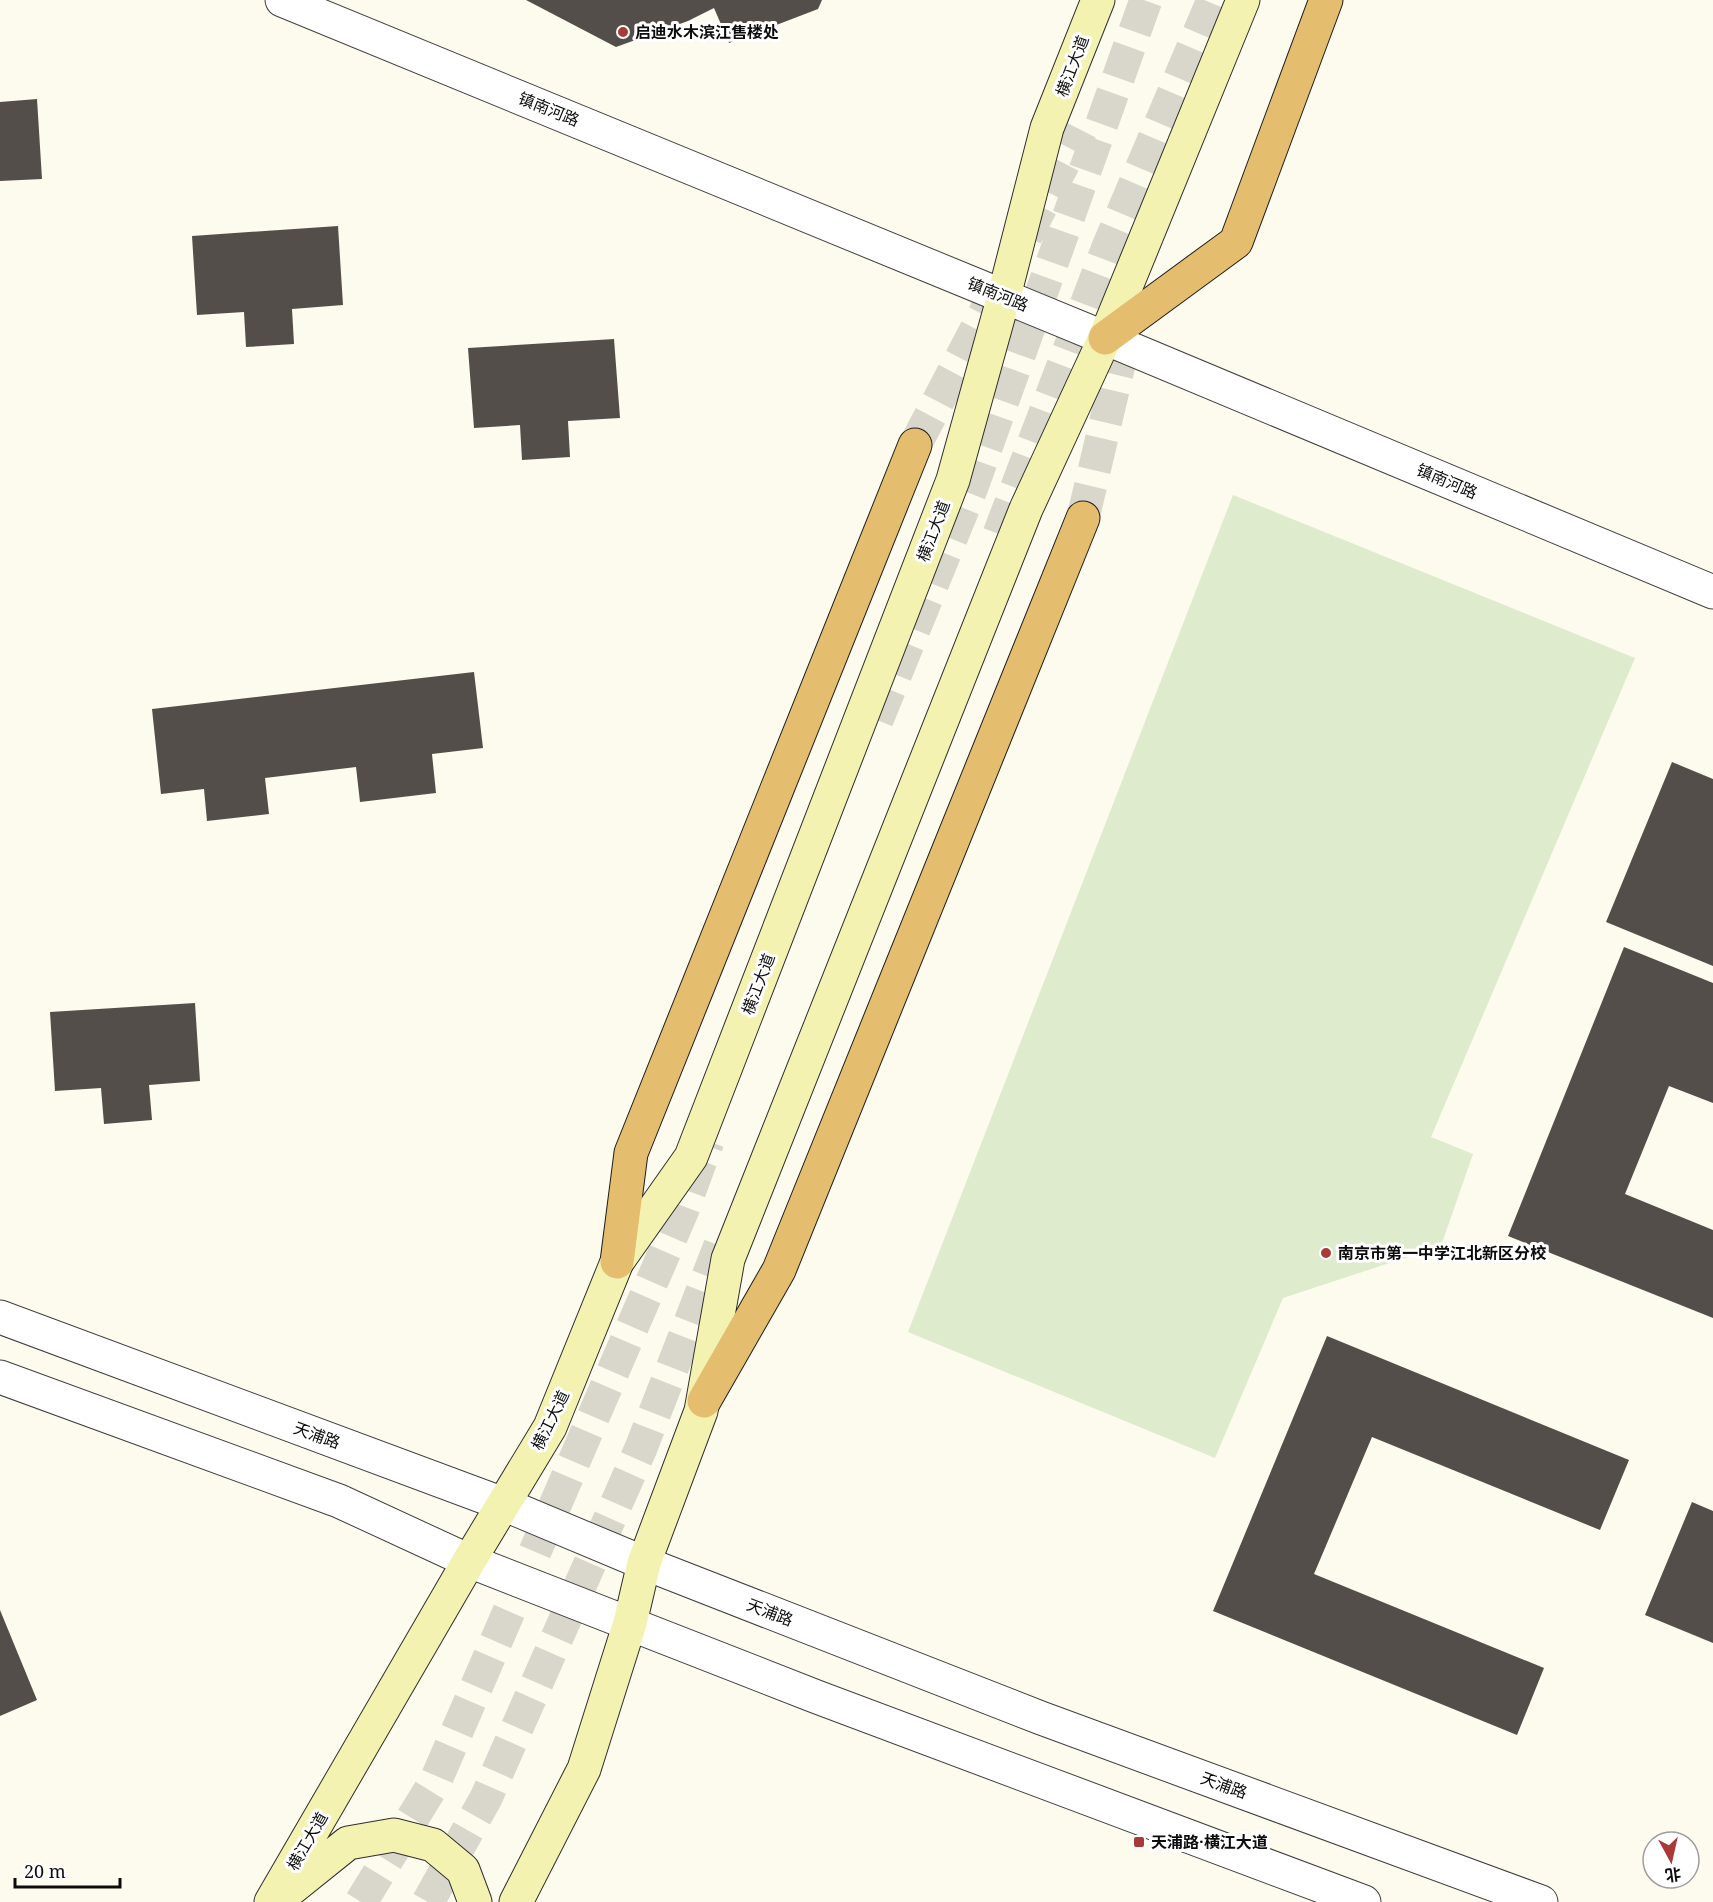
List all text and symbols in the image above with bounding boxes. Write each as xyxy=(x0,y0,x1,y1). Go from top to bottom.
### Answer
place label: 启迪水木滨江售楼处 xyxy=(635,21,779,43)
marker: 启迪水木滨江售楼处 xyxy=(616,25,630,39)
street label: 横江大道 xyxy=(1050,32,1094,100)
street label: 镇南河路 xyxy=(515,87,583,131)
street label: 镇南河路 xyxy=(964,272,1032,316)
street label: 镇南河路 xyxy=(1413,458,1481,504)
street label: 横江大道 xyxy=(911,497,955,565)
street label: 横江大道 xyxy=(736,950,780,1018)
place label: 南京市第一中学江北新区分校 xyxy=(1338,1242,1547,1264)
marker: 南京市第一中学江北新区分校 xyxy=(1319,1246,1333,1260)
street label: 横江大道 xyxy=(526,1386,574,1454)
street label: 天浦路 xyxy=(291,1416,343,1454)
street label: 天浦路 xyxy=(744,1593,796,1631)
street label: 天浦路 xyxy=(1198,1766,1250,1804)
street label: 横江大道 xyxy=(281,1808,333,1874)
north arrow xyxy=(1641,1830,1701,1890)
place label: 天浦路·横江大道 xyxy=(1151,1831,1268,1853)
marker: 天浦路·横江大道 xyxy=(1132,1835,1146,1849)
scale bar xyxy=(15,1851,120,1889)
text: 20 m xyxy=(24,1859,66,1883)
text: 北 xyxy=(1664,1863,1683,1887)

